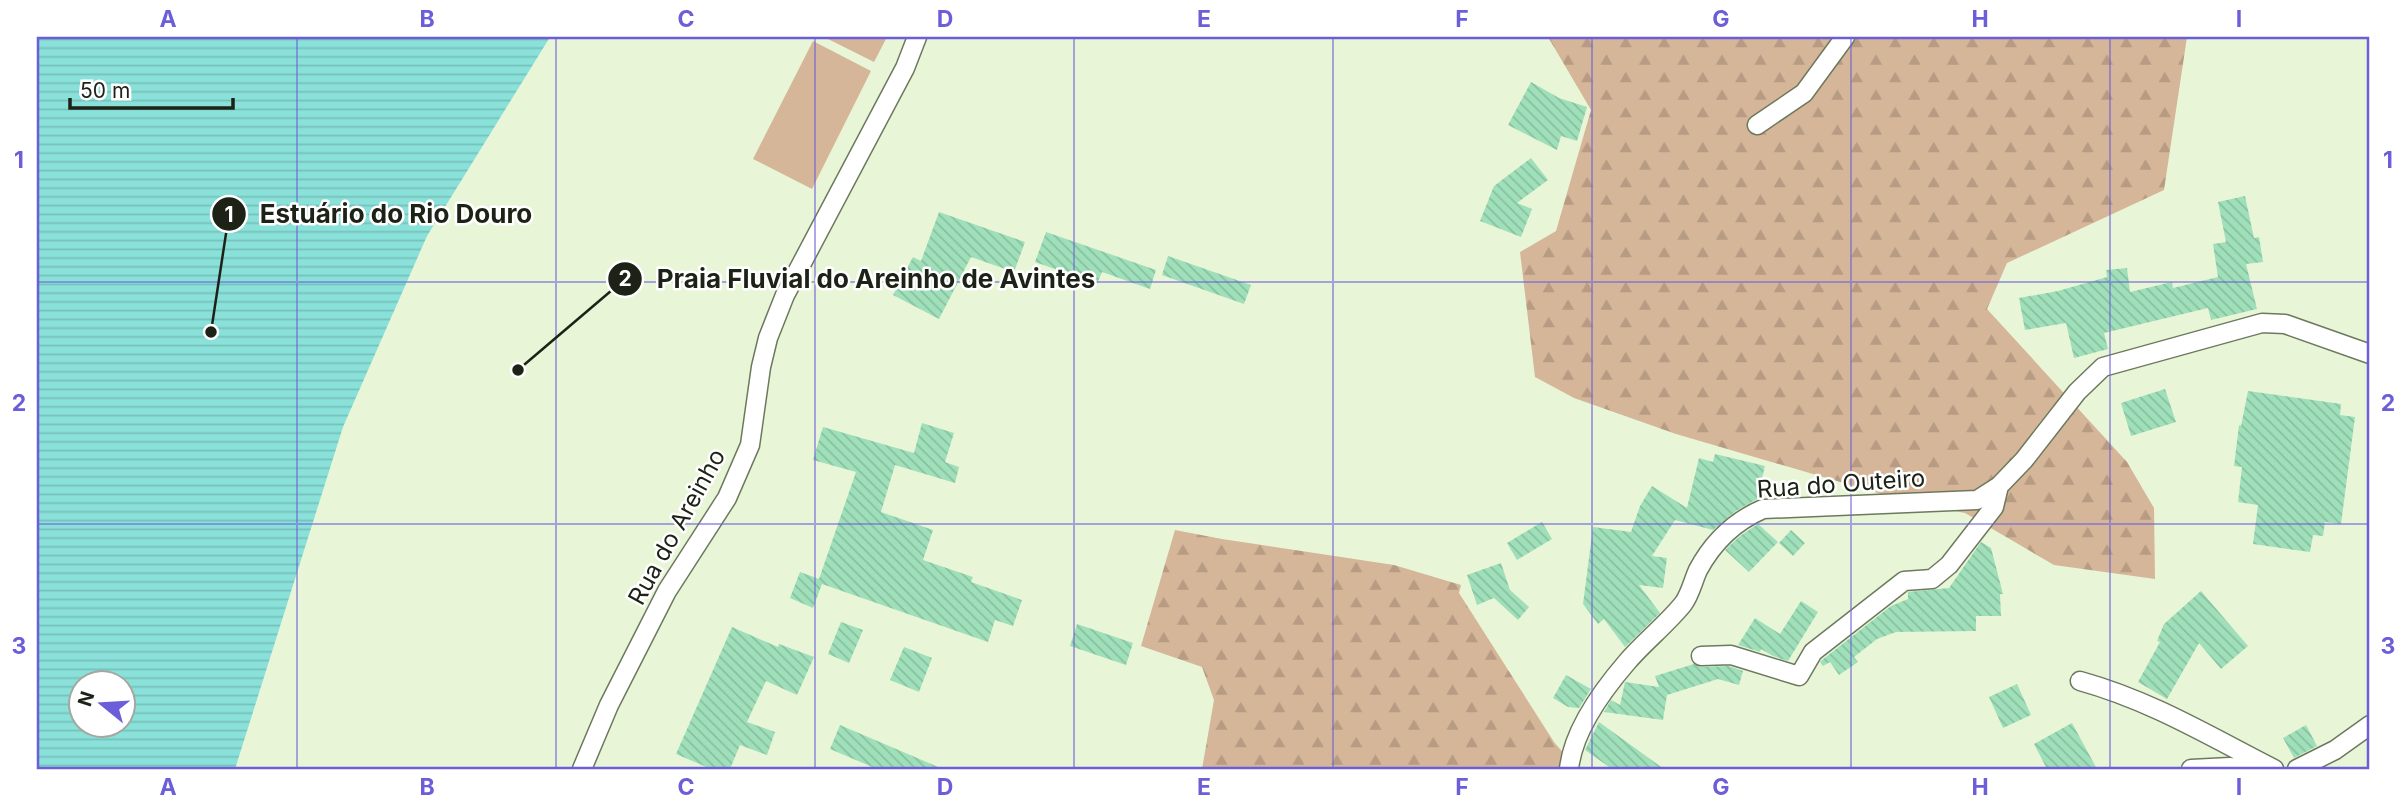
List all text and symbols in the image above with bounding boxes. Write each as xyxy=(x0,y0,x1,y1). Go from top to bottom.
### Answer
text: A xyxy=(159,5,177,33)
text: B xyxy=(419,5,435,33)
text: C xyxy=(677,5,695,33)
text: D xyxy=(937,5,953,33)
text: E xyxy=(1197,5,1211,33)
text: F xyxy=(1455,5,1469,33)
text: G xyxy=(1712,5,1730,33)
text: H xyxy=(1971,5,1989,33)
text: I xyxy=(2236,5,2242,33)
scale bar xyxy=(70,66,233,110)
text: 50 m xyxy=(80,78,130,103)
text: 1 xyxy=(14,146,24,174)
text: 1 xyxy=(2383,146,2393,174)
callout: Estuário do Rio Douro xyxy=(211,191,547,238)
text: Estuário do Rio Douro xyxy=(260,198,532,229)
text: 1 xyxy=(224,202,234,227)
callout: Praia Fluvial do Areinho de Avintes xyxy=(608,255,1109,302)
text: Praia Fluvial do Areinho de Avintes xyxy=(657,263,1095,294)
text: 2 xyxy=(618,266,632,291)
text: 2 xyxy=(12,389,26,417)
text: 2 xyxy=(2381,389,2395,417)
street label: Rua do Areinho xyxy=(622,444,731,610)
street label: Rua do Outeiro xyxy=(1756,463,1926,504)
text: 3 xyxy=(12,632,26,660)
text: 3 xyxy=(2381,632,2395,660)
north arrow xyxy=(66,670,136,740)
text: N xyxy=(73,688,99,709)
text: A xyxy=(159,773,177,801)
text: B xyxy=(419,773,435,801)
text: C xyxy=(677,773,695,801)
text: D xyxy=(937,773,953,801)
text: E xyxy=(1197,773,1211,801)
text: F xyxy=(1455,773,1469,801)
text: G xyxy=(1712,773,1730,801)
text: H xyxy=(1971,773,1989,801)
text: I xyxy=(2236,773,2242,801)

